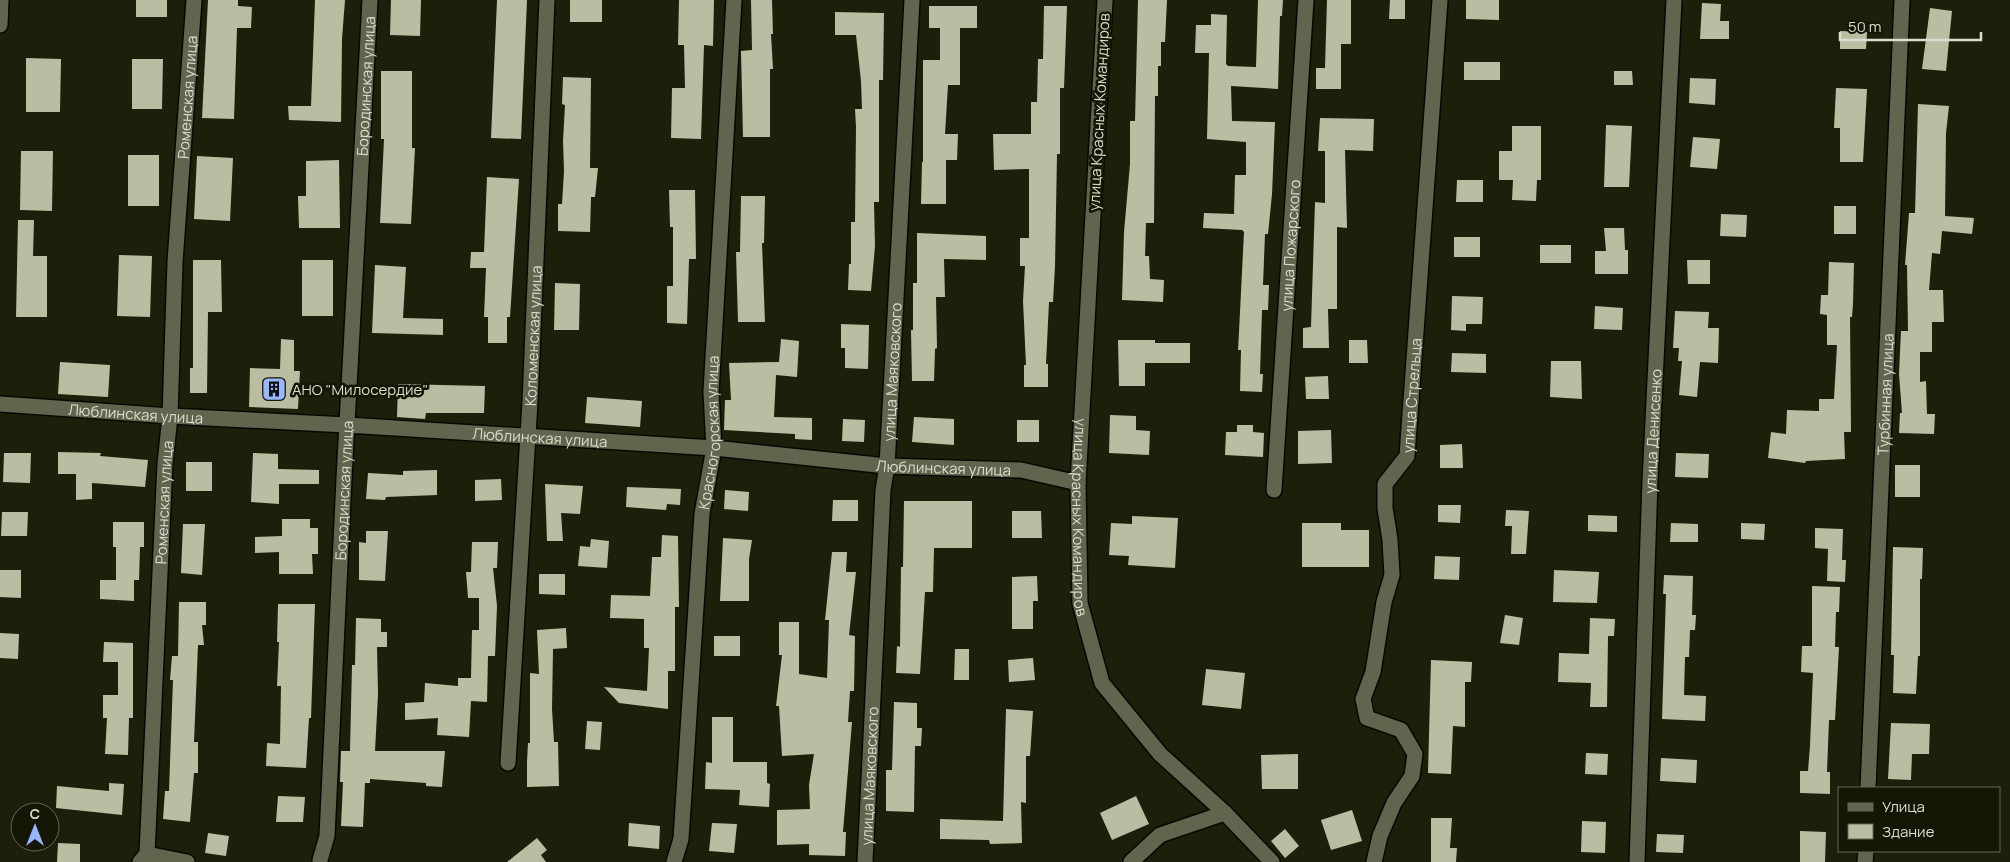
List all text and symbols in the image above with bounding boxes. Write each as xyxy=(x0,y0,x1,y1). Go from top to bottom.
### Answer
scale bar xyxy=(1840,10,1981,42)
street label: улица Красных Командиров xyxy=(1083,13,1115,211)
street label: Бородинская улица xyxy=(351,16,380,156)
text: 50 m xyxy=(1848,16,1882,37)
street label: Роменская улица xyxy=(172,35,202,160)
street label: улица Пожарского xyxy=(1275,179,1305,312)
street label: Коломенская улица xyxy=(519,265,546,406)
street label: улица Маяковского xyxy=(878,302,906,442)
street label: Турбинная улица xyxy=(1872,333,1898,456)
street label: улица Стрельца xyxy=(1397,337,1426,454)
street label: Красногорская улица xyxy=(693,355,725,511)
street label: улица Денисенко xyxy=(1639,368,1666,494)
building icon: АНО "Милосердие" xyxy=(261,376,287,402)
place label: АНО "Милосердие" xyxy=(292,379,428,400)
street label: Люблинская улица xyxy=(68,398,204,428)
street label: улица Красных Командиров xyxy=(1067,418,1094,618)
street label: Бородинская улица xyxy=(330,420,358,561)
street label: Люблинская улица xyxy=(472,422,608,452)
street label: Роменская улица xyxy=(150,440,178,565)
street label: Люблинская улица xyxy=(875,454,1011,480)
street label: улица Маяковского xyxy=(855,706,883,846)
legend xyxy=(1838,787,2000,852)
text: Улица xyxy=(1882,796,1925,817)
north arrow xyxy=(10,802,60,852)
text: С xyxy=(30,804,40,823)
text: Здание xyxy=(1882,821,1935,842)

